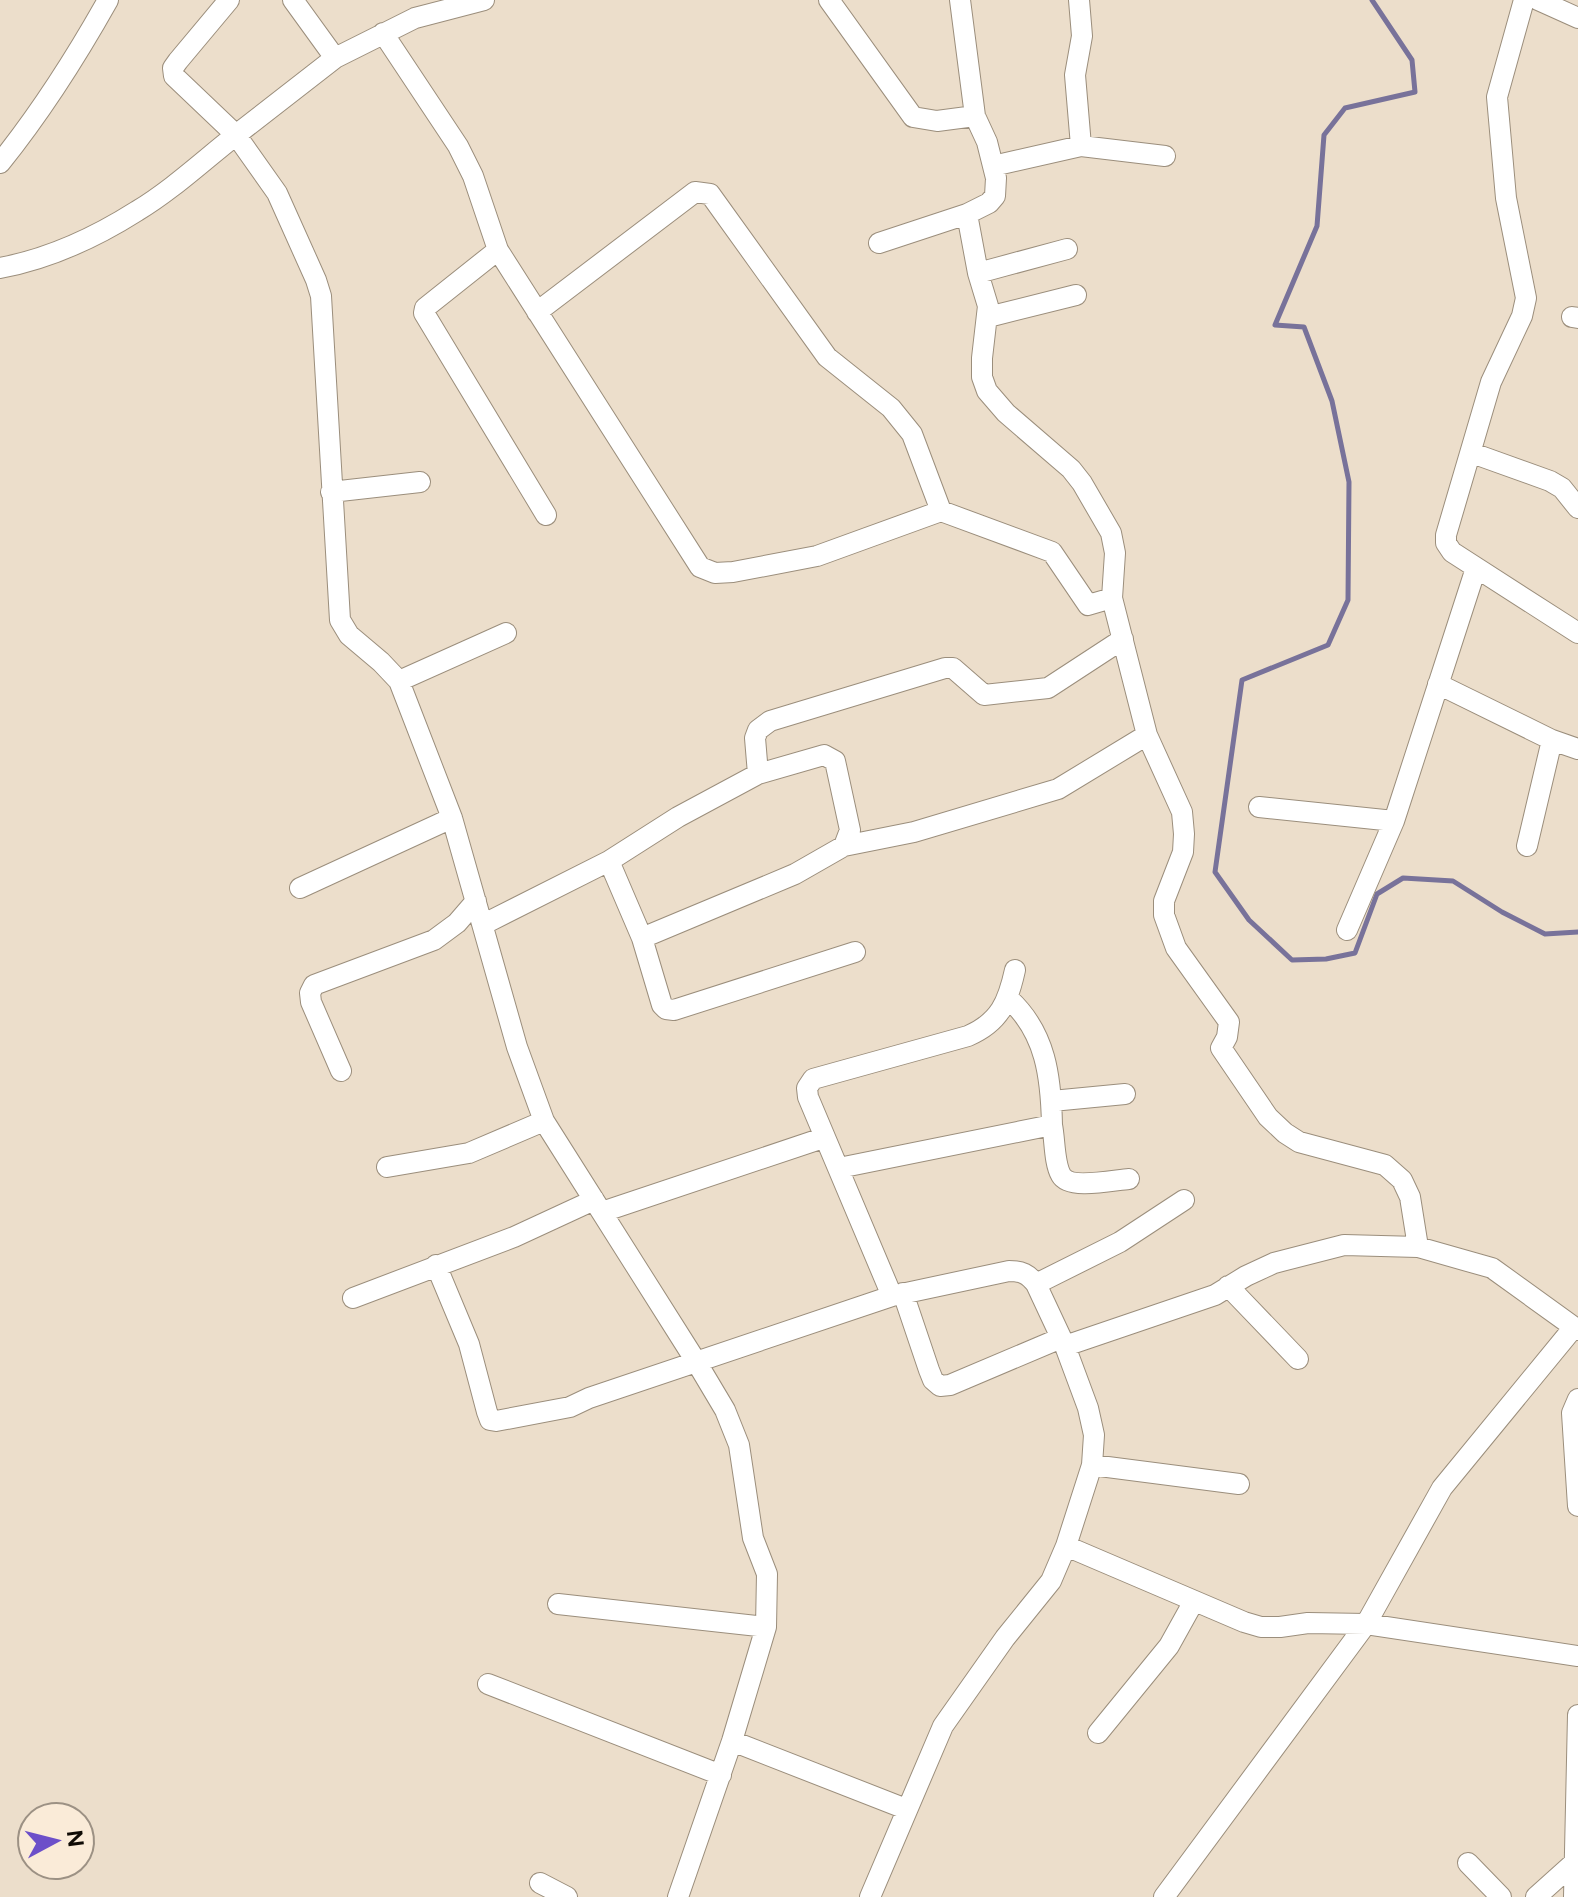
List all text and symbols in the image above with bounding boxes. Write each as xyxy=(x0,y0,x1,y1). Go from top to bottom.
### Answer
north arrow xyxy=(16,1801,96,1881)
text: N xyxy=(61,1829,90,1849)

